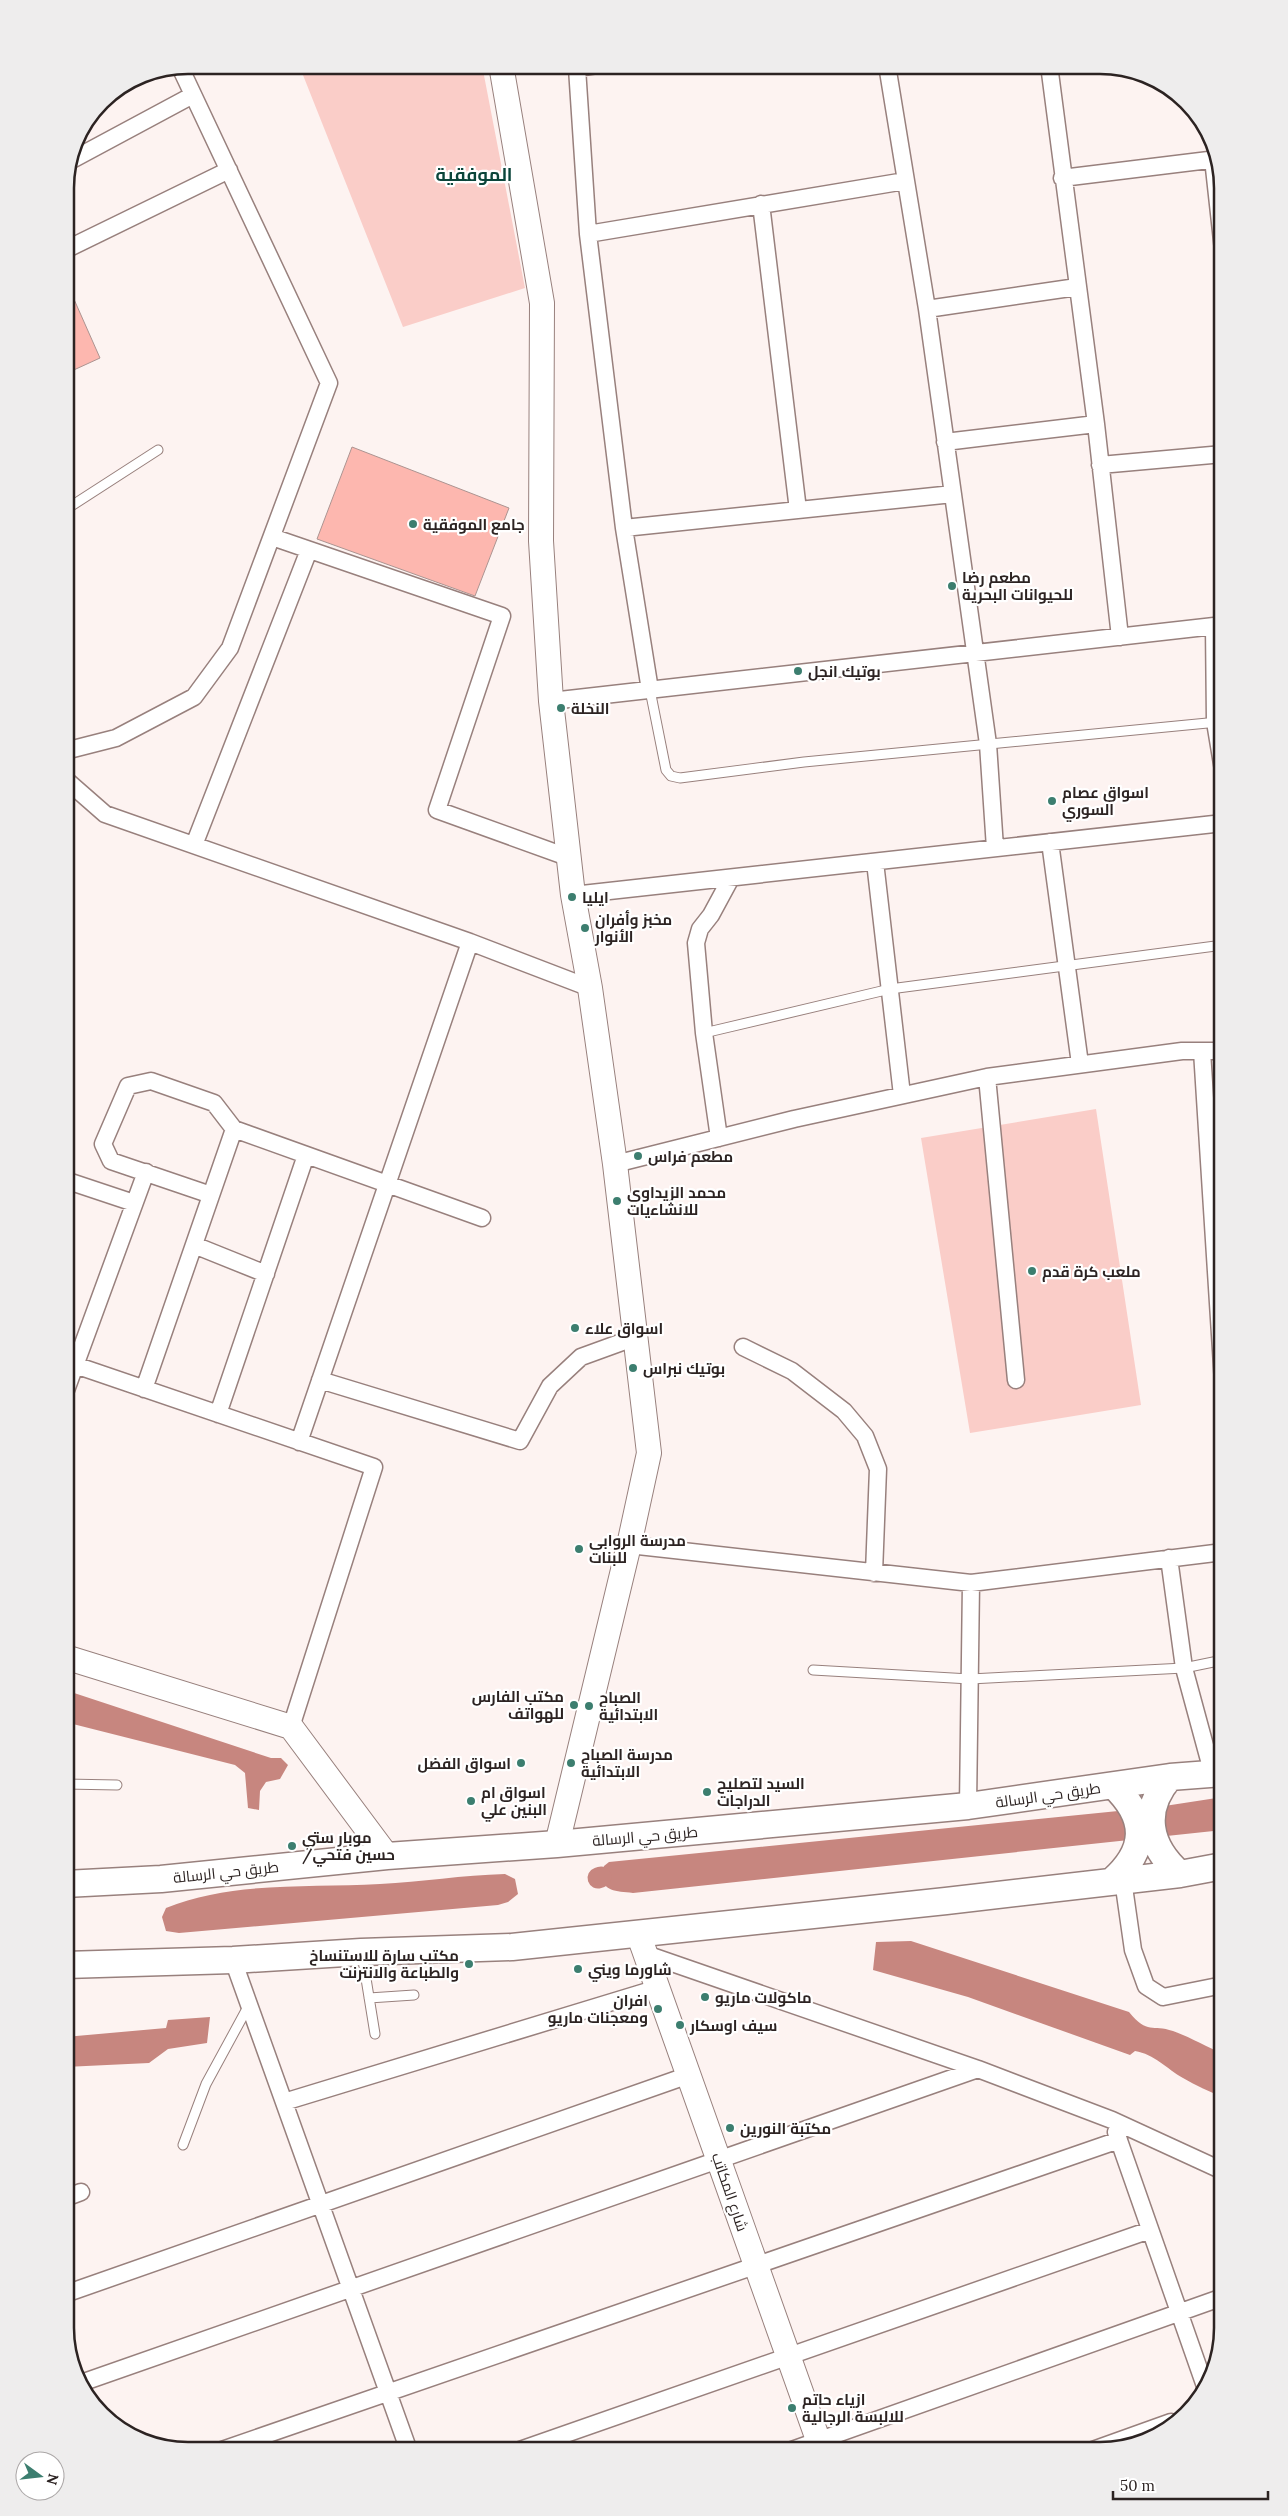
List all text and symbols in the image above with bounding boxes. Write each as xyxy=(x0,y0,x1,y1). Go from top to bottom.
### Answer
district label: الموفقية xyxy=(436,163,513,186)
place label: جامع الموفقية xyxy=(423,515,525,535)
marker: جامع الموفقية xyxy=(407,518,419,530)
place label: مطعم رضا للحيوانات البحرية xyxy=(962,568,1073,604)
marker: مطعم رضا للحيوانات البحرية xyxy=(946,580,958,592)
place label: بوتيك انجل xyxy=(808,662,881,681)
marker: بوتيك انجل xyxy=(792,665,804,677)
place label: النخلة xyxy=(571,699,610,718)
marker: النخلة xyxy=(555,702,567,714)
place label: اسواق عصام السوري xyxy=(1062,783,1149,822)
marker: اسواق عصام السوري xyxy=(1046,795,1058,807)
place label: ايليا xyxy=(582,888,609,907)
marker: ايليا xyxy=(566,891,578,903)
place label: مخبز وأفران الأنوار xyxy=(594,910,672,946)
marker: مخبز وأفران الأنوار xyxy=(579,922,591,934)
place label: مطعم فراس xyxy=(648,1147,733,1167)
marker: مطعم فراس xyxy=(632,1150,644,1162)
place label: محمد الزيداوي للانشاءيات xyxy=(627,1183,726,1219)
marker: محمد الزيداوي للانشاءيات xyxy=(611,1195,623,1207)
place label: ملعب كرة قدم xyxy=(1042,1262,1141,1282)
marker: ملعب كرة قدم xyxy=(1026,1265,1038,1277)
place label: اسواق علاء xyxy=(585,1319,663,1338)
marker: اسواق علاء xyxy=(569,1322,581,1334)
place label: بوتيك نبراس xyxy=(643,1359,725,1378)
marker: بوتيك نبراس xyxy=(627,1362,639,1374)
place label: مدرسة الروابي للبنات xyxy=(589,1531,686,1567)
marker: مدرسة الروابي للبنات xyxy=(573,1543,585,1555)
place label: مكتب الفارس للهواتف xyxy=(472,1687,564,1723)
place label: الصباح الابتدائية xyxy=(599,1688,658,1724)
marker: مكتب الفارس للهواتف xyxy=(568,1699,580,1711)
marker: الصباح الابتدائية xyxy=(583,1700,595,1712)
place label: مدرسة الصباح الابتدائية xyxy=(581,1745,673,1781)
place label: اسواق الفضل xyxy=(417,1754,511,1773)
marker: اسواق الفضل xyxy=(515,1757,527,1769)
marker: مدرسة الصباح الابتدائية xyxy=(565,1757,577,1769)
place label: السيد لتصليح الدراجات xyxy=(717,1774,805,1810)
street label: طريق حي الرسالة xyxy=(994,1778,1102,1815)
place label: اسواق ام البنين علي xyxy=(481,1783,547,1822)
marker: السيد لتصليح الدراجات xyxy=(701,1786,713,1798)
marker: اسواق ام البنين علي xyxy=(465,1795,477,1807)
street label: طريق حي الرسالة xyxy=(591,1822,699,1853)
place label: موبار ستي /حسين فتحي xyxy=(302,1828,395,1867)
marker: موبار ستي /حسين فتحي xyxy=(286,1840,298,1852)
street label: طريق حي الرسالة xyxy=(172,1857,280,1890)
place label: مكتب سارة للاستنساخ والطباعة والانترنت xyxy=(309,1946,459,1982)
marker: مكتب سارة للاستنساخ والطباعة والانترنت xyxy=(463,1958,475,1970)
place label: شاورما ويني xyxy=(588,1960,672,1982)
marker: شاورما ويني xyxy=(572,1963,584,1975)
place label: ماكولات ماريو xyxy=(715,1988,812,2007)
place label: افران ومعجنات ماريو xyxy=(548,1991,648,2027)
marker: ماكولات ماريو xyxy=(699,1991,711,2003)
marker: افران ومعجنات ماريو xyxy=(652,2003,664,2015)
place label: سيف اوسكار xyxy=(689,2016,777,2035)
marker: سيف اوسكار xyxy=(674,2019,686,2031)
place label: مكتبة النورين xyxy=(740,2119,831,2138)
marker: مكتبة النورين xyxy=(724,2122,736,2134)
street label: شارع المكاتب xyxy=(706,2150,752,2234)
place label: ازياء حاتم للالبسة الرجالية xyxy=(802,2390,904,2426)
marker: ازياء حاتم للالبسة الرجالية xyxy=(786,2402,798,2414)
north arrow xyxy=(15,2451,65,2501)
scale bar xyxy=(1113,2468,1268,2500)
text: N xyxy=(42,2472,63,2487)
text: 50 m xyxy=(1120,2476,1155,2495)

